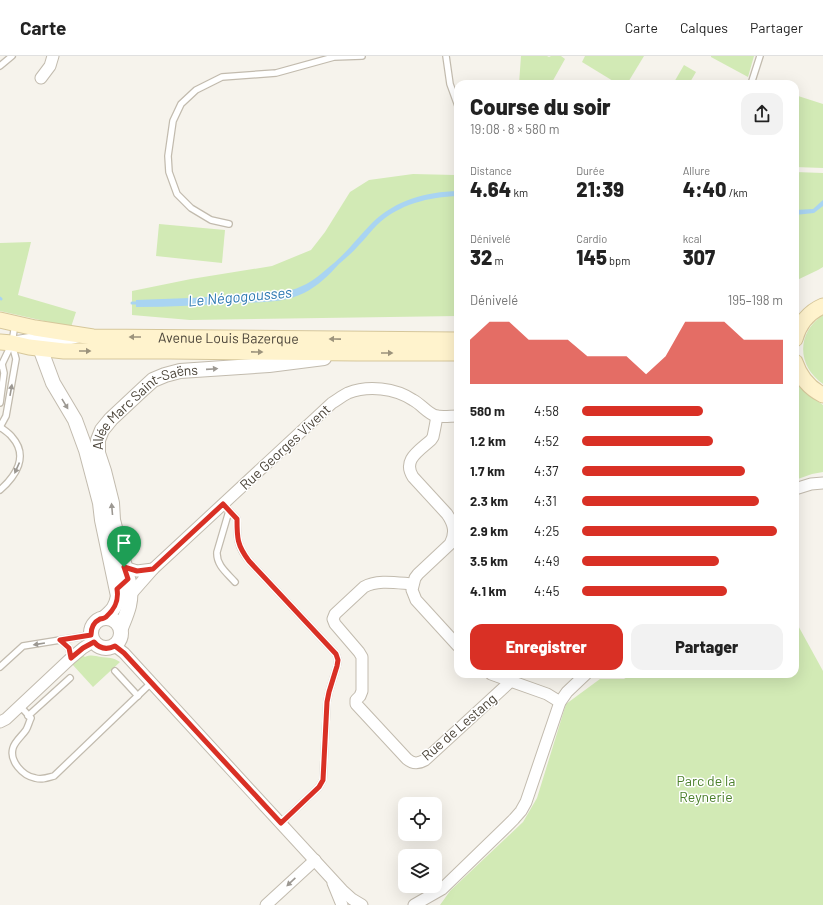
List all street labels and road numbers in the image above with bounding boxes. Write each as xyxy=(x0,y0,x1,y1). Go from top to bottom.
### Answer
street label: Avenue Louis Bazerque xyxy=(158,329,299,347)
street label: Allée Marc Saint-Saëns xyxy=(89,361,199,450)
street label: Rue Georges Vivent xyxy=(236,400,333,493)
street label: Rue de Lestang xyxy=(418,690,500,764)

